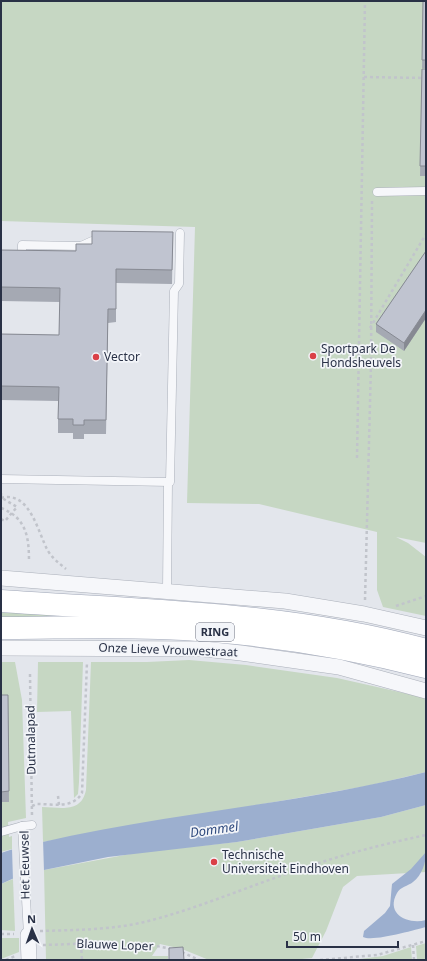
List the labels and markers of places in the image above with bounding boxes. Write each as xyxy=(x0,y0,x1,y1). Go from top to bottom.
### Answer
place label: Sportpark De Hondsheuvels xyxy=(321,340,401,371)
place label: Vector xyxy=(104,348,140,365)
marker: Sportpark De Hondsheuvels xyxy=(308,351,318,361)
marker: Vector xyxy=(91,352,101,362)
place label: Technische Universiteit Eindhoven xyxy=(222,846,349,877)
marker: Technische Universiteit Eindhoven xyxy=(209,857,219,867)

